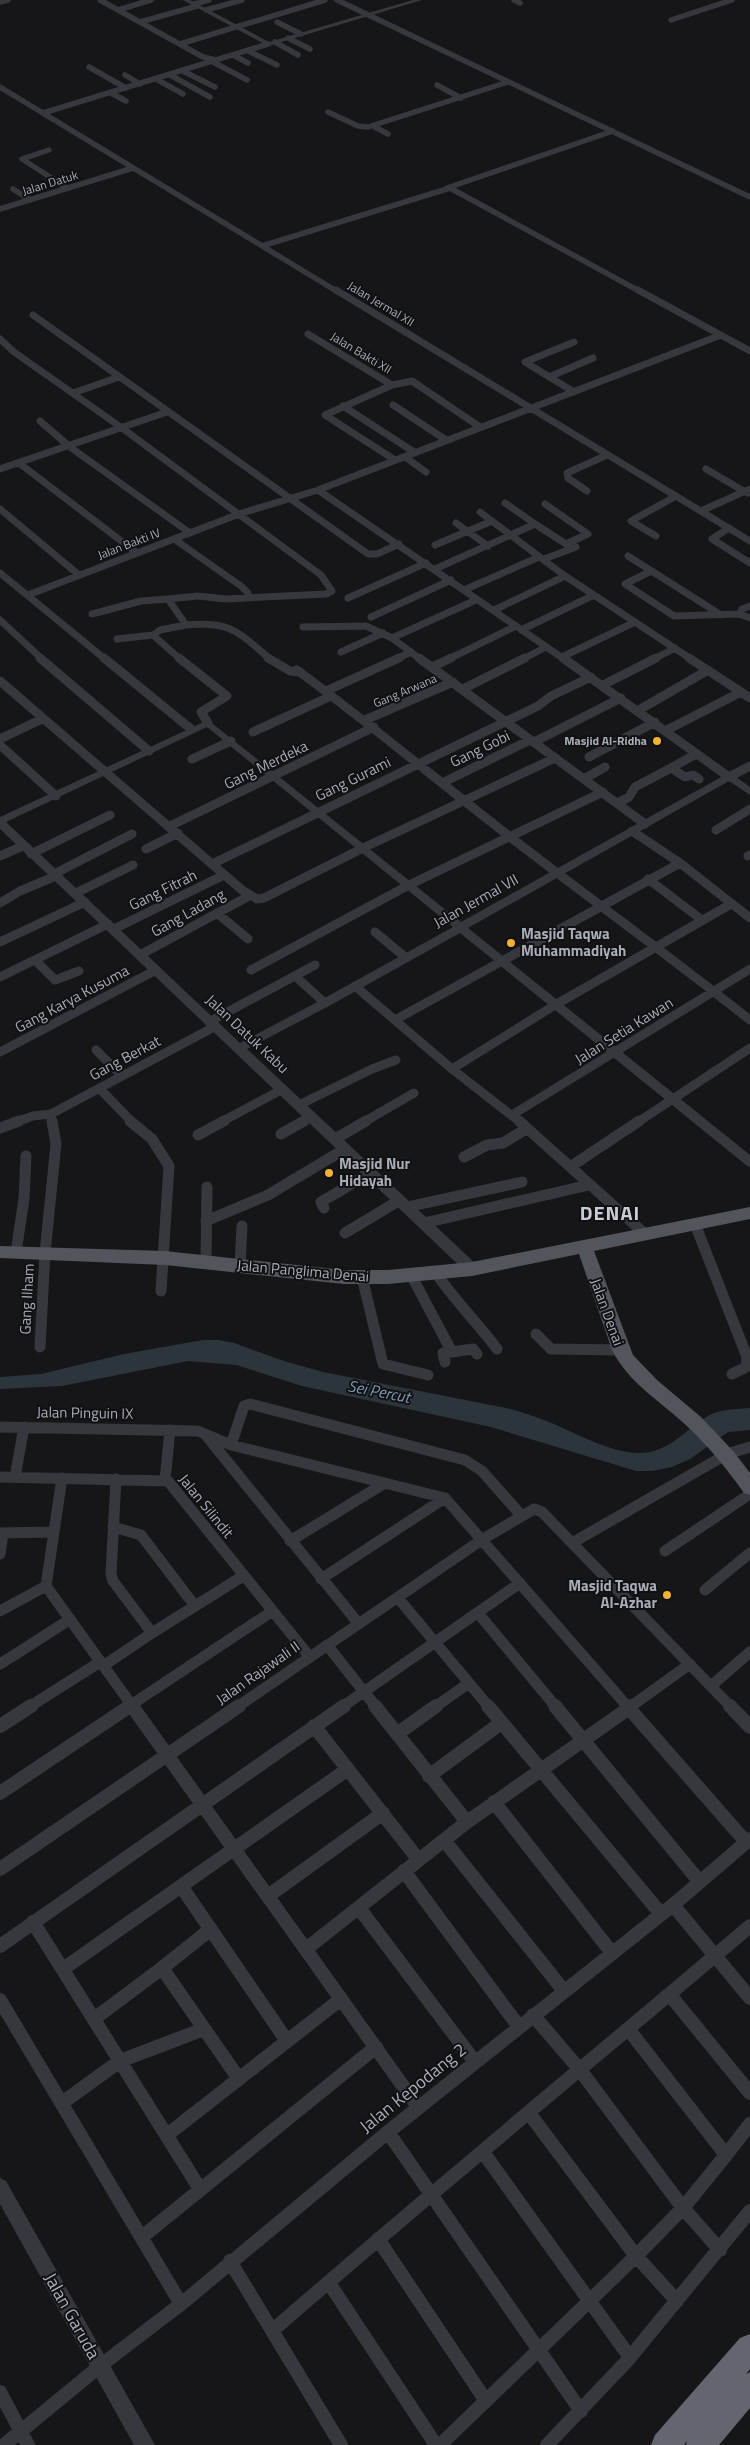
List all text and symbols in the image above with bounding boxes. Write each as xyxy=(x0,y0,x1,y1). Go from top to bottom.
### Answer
street label: Jalan Datuk xyxy=(20,165,80,200)
street label: Jalan Jermal XII xyxy=(344,276,418,331)
street label: Jalan Bakti XII xyxy=(327,327,396,378)
street label: Jalan Bakti IV xyxy=(95,523,163,564)
street label: Gang Arwana xyxy=(370,669,440,712)
street label: Gang Gobi xyxy=(446,724,514,773)
place label: Masjid Al-Ridha xyxy=(564,731,647,750)
street label: Gang Merdeka xyxy=(220,734,312,795)
marker: Masjid Al-Ridha xyxy=(651,735,663,747)
street label: Gang Gurami xyxy=(311,750,394,807)
street label: Gang Fitrah xyxy=(125,863,201,916)
street label: Jalan Jermal VII xyxy=(429,868,523,933)
street label: Gang Ladang xyxy=(146,883,229,942)
place label: Masjid Taqwa Muhammadiyah xyxy=(521,922,626,962)
marker: Masjid Taqwa Muhammadiyah xyxy=(505,937,517,949)
street label: Gang Karya Kusuma xyxy=(11,959,133,1038)
street label: Jalan Datuk Kabu xyxy=(200,989,294,1079)
street label: Jalan Setia Kawan xyxy=(570,991,677,1070)
street label: Gang Berkat xyxy=(85,1029,165,1086)
place label: Masjid Nur Hidayah xyxy=(339,1152,411,1192)
marker: Masjid Nur Hidayah xyxy=(323,1167,335,1179)
district label: DENAI xyxy=(580,1197,640,1228)
street label: Jalan Panglima Denai xyxy=(236,1253,370,1288)
street label: Gang Ilham xyxy=(13,1263,40,1335)
street label: Jalan Denai xyxy=(585,1275,630,1349)
water label: Sei Percut xyxy=(346,1373,414,1409)
street label: Jalan Pinguin IX xyxy=(36,1400,134,1425)
street label: Jalan Silindit xyxy=(173,1469,240,1543)
place label: Masjid Taqwa Al-Azhar xyxy=(568,1574,657,1614)
marker: Masjid Taqwa Al-Azhar xyxy=(661,1589,673,1601)
street label: Jalan Rajawali II xyxy=(211,1635,304,1710)
street label: Jalan Kepodang 2 xyxy=(353,2036,472,2139)
street label: Jalan Garuda xyxy=(37,2267,107,2364)

